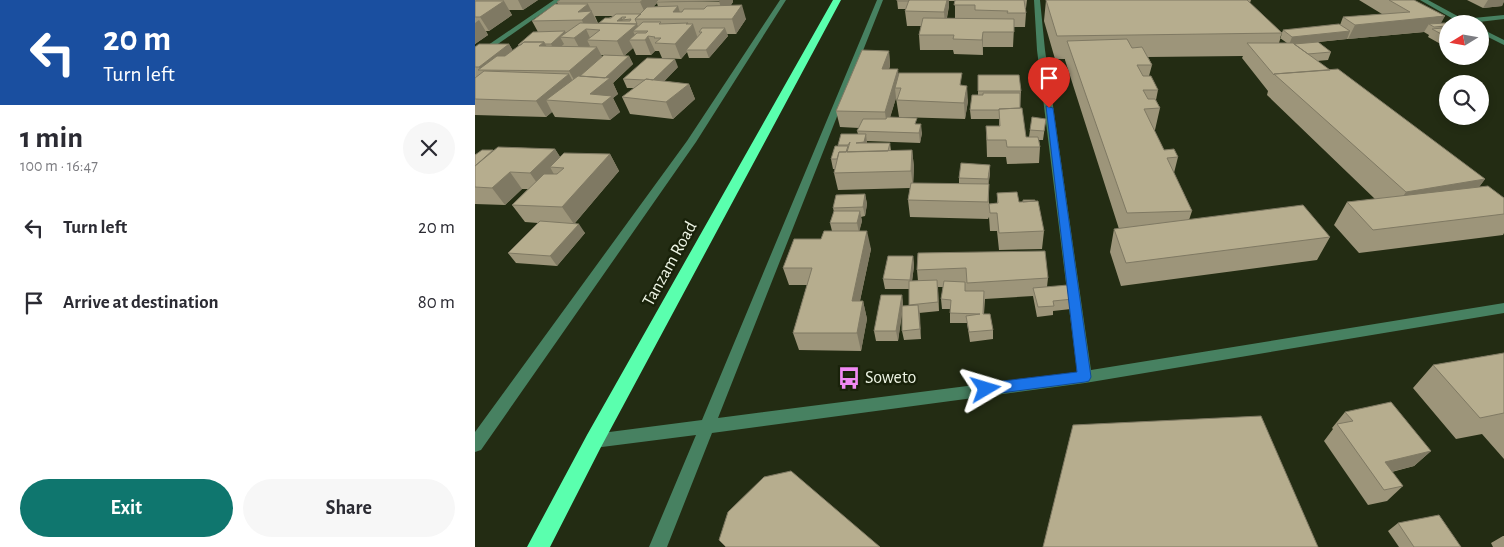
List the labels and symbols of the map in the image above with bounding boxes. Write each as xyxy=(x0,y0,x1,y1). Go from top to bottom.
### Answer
north arrow xyxy=(1439,15,1489,65)
pin xyxy=(1028,57,1070,108)
street label: Tanzam Road xyxy=(639,219,701,309)
position arrow xyxy=(959,362,1011,414)
bus stop icon: Soweto xyxy=(836,365,862,391)
place label: Soweto xyxy=(865,369,916,387)

